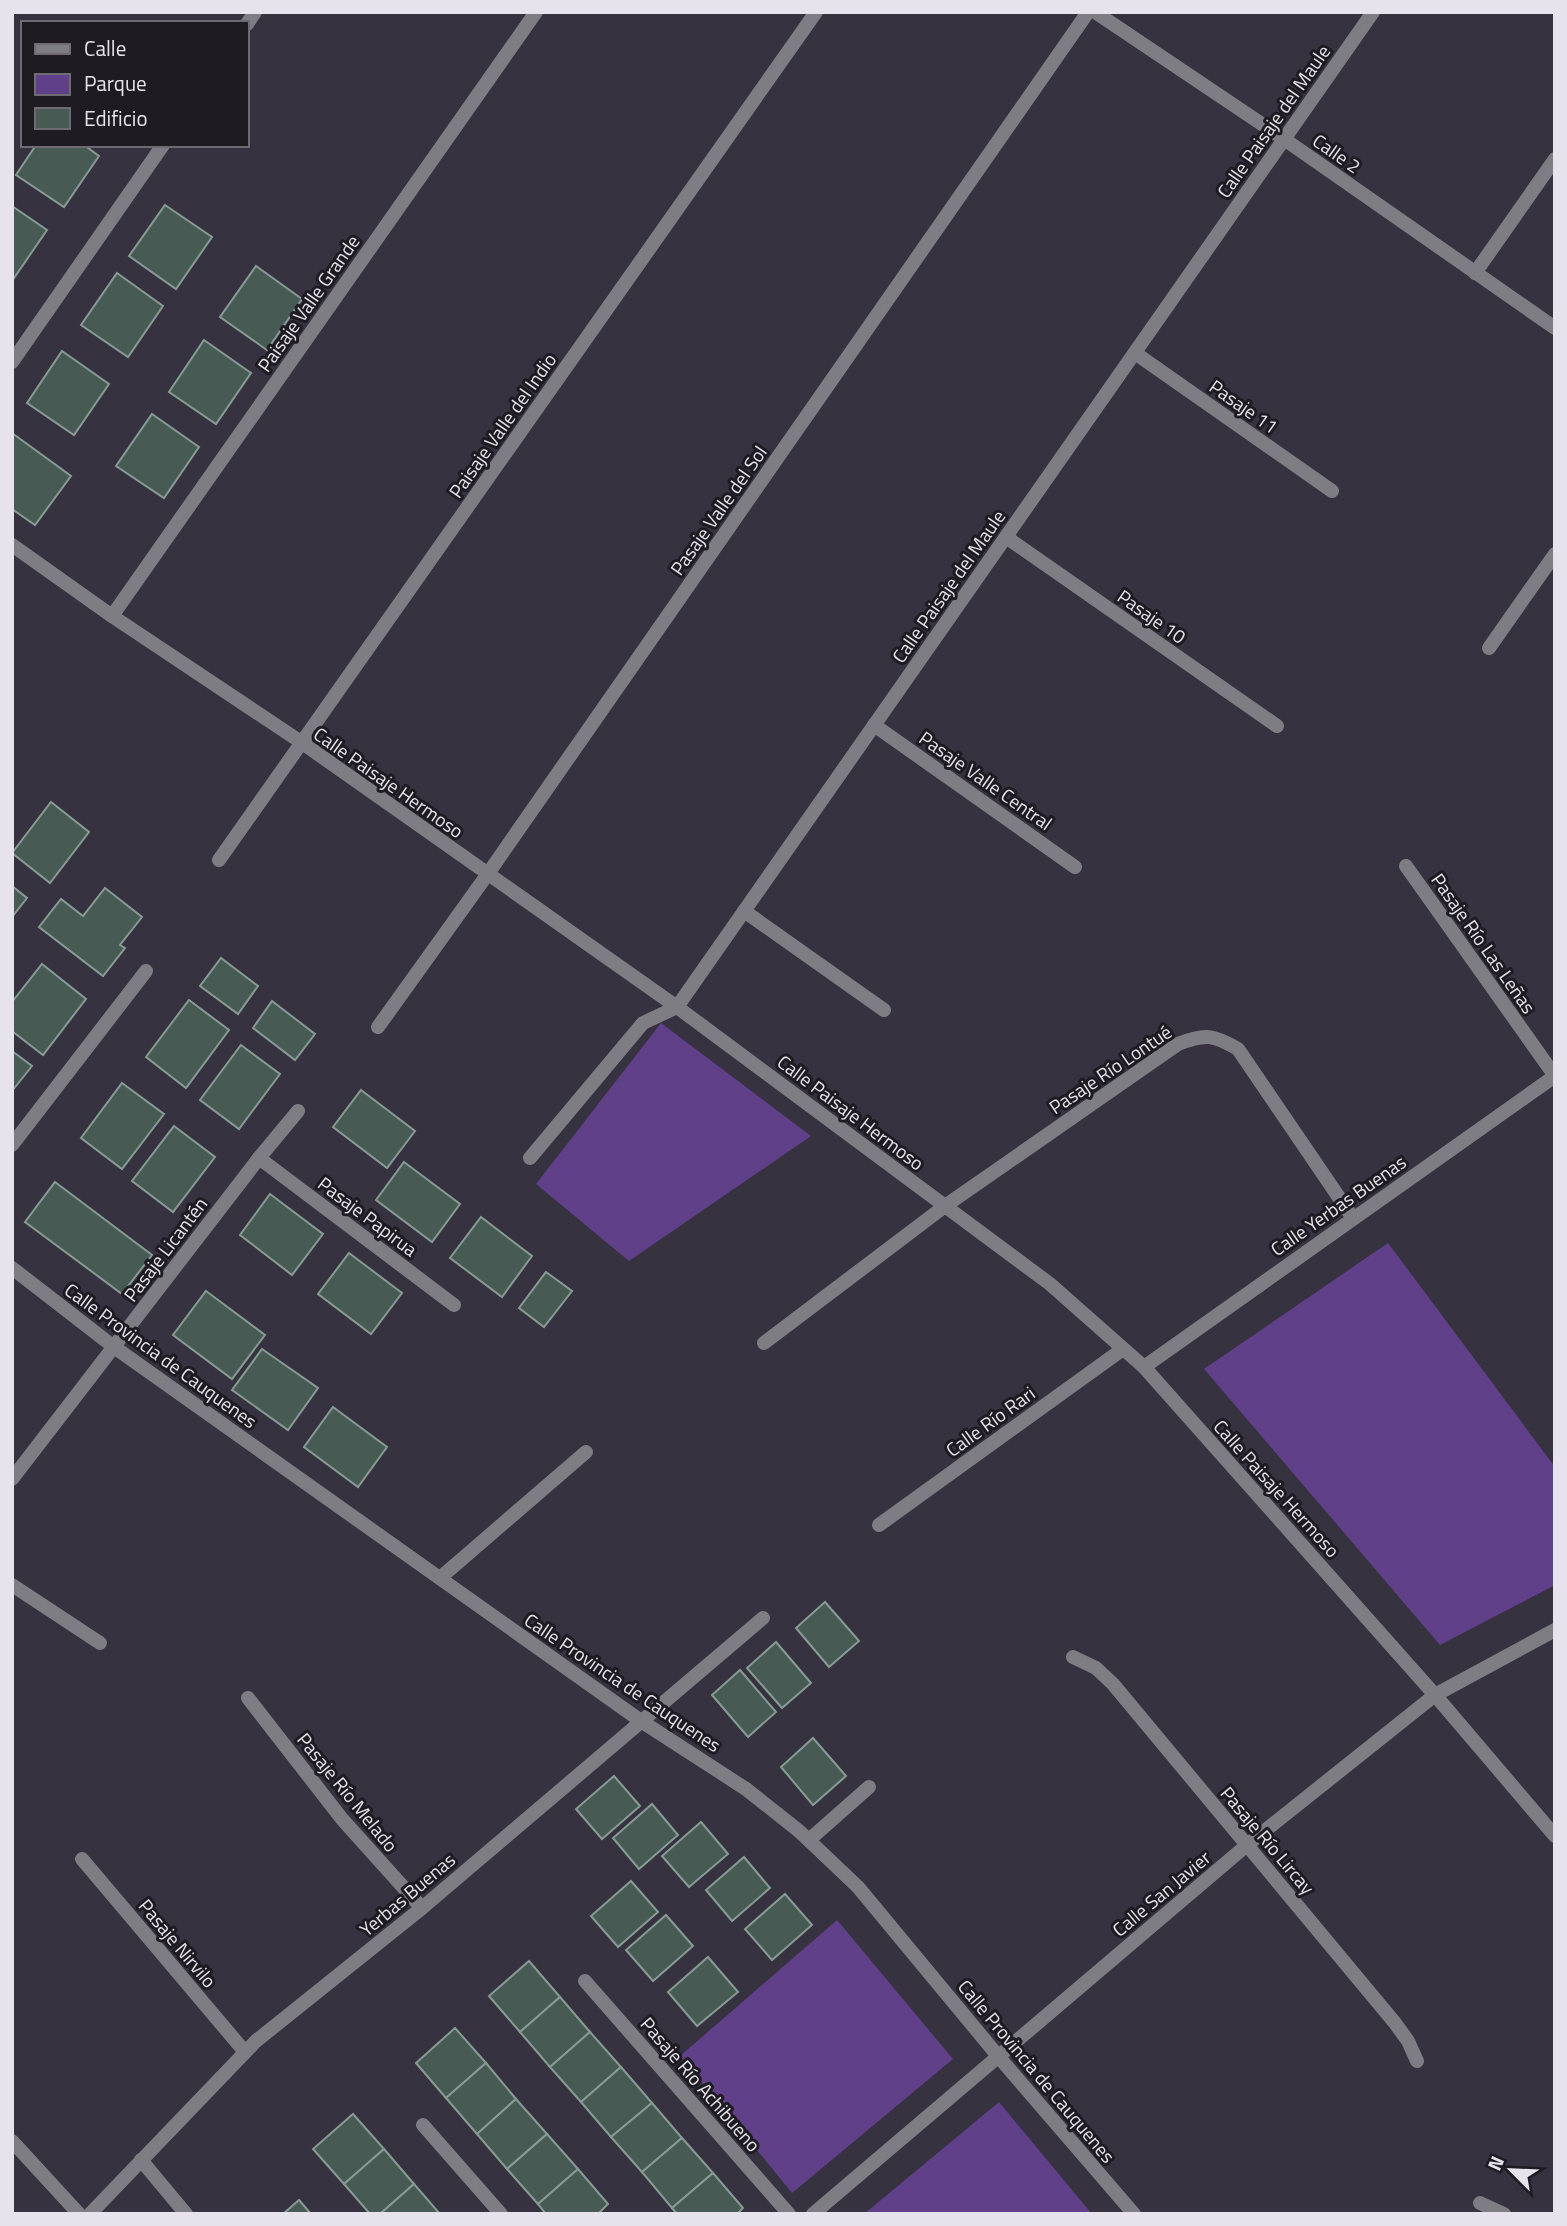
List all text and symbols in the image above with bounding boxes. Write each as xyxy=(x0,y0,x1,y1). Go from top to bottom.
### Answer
legend xyxy=(21,21,248,147)
text: Calle xyxy=(84,32,126,64)
street label: Calle Paisaje del Maule xyxy=(1209,38,1337,204)
text: Parque xyxy=(84,67,147,99)
text: Edificio xyxy=(84,102,148,134)
street label: Calle 2 xyxy=(1307,126,1367,180)
street label: Paisaje Valle Grande xyxy=(250,229,366,377)
street label: Paisaje Valle del Indio xyxy=(441,347,563,503)
street label: Pasaje 11 xyxy=(1204,372,1284,440)
street label: Pasaje Valle del Sol xyxy=(662,439,774,581)
street label: Calle Paisaje del Maule xyxy=(884,503,1012,669)
street label: Pasaje 10 xyxy=(1112,582,1192,650)
street label: Calle Paisaje Hermoso xyxy=(308,719,470,845)
street label: Pasaje Valle Central xyxy=(914,723,1058,837)
street label: Pasaje Río Las Leñas xyxy=(1425,867,1544,1019)
street label: Pasaje Río Lontué xyxy=(1043,1017,1177,1121)
street label: Calle Paisaje Hermoso xyxy=(772,1047,930,1177)
street label: Calle Yerbas Buenas xyxy=(1264,1147,1412,1263)
street label: Pasaje Papirua xyxy=(312,1169,424,1263)
street label: Pasaje Licantén xyxy=(116,1190,214,1308)
street label: Calle Provincia de Cauquenes xyxy=(59,1275,263,1435)
street label: Calle Río Rari xyxy=(939,1379,1041,1463)
street label: Calle Paisaje Hermoso xyxy=(1207,1412,1347,1564)
street label: Calle Provincia de Cauquenes xyxy=(519,1605,727,1759)
street label: Pasaje Río Melado xyxy=(291,1726,405,1858)
street label: Pasaje Río Lircay xyxy=(1214,1780,1322,1900)
street label: Calle San Javier xyxy=(1105,1843,1217,1943)
street label: Yerbas Buenas xyxy=(353,1845,461,1943)
street label: Pasaje Nirvilo xyxy=(132,1892,224,1994)
street label: Calle Provincia de Cauquenes xyxy=(951,1973,1123,2169)
street label: Pasaje Río Achibueno xyxy=(634,2010,768,2158)
north arrow xyxy=(1476,2135,1546,2205)
text: N xyxy=(1479,2151,1511,2175)

